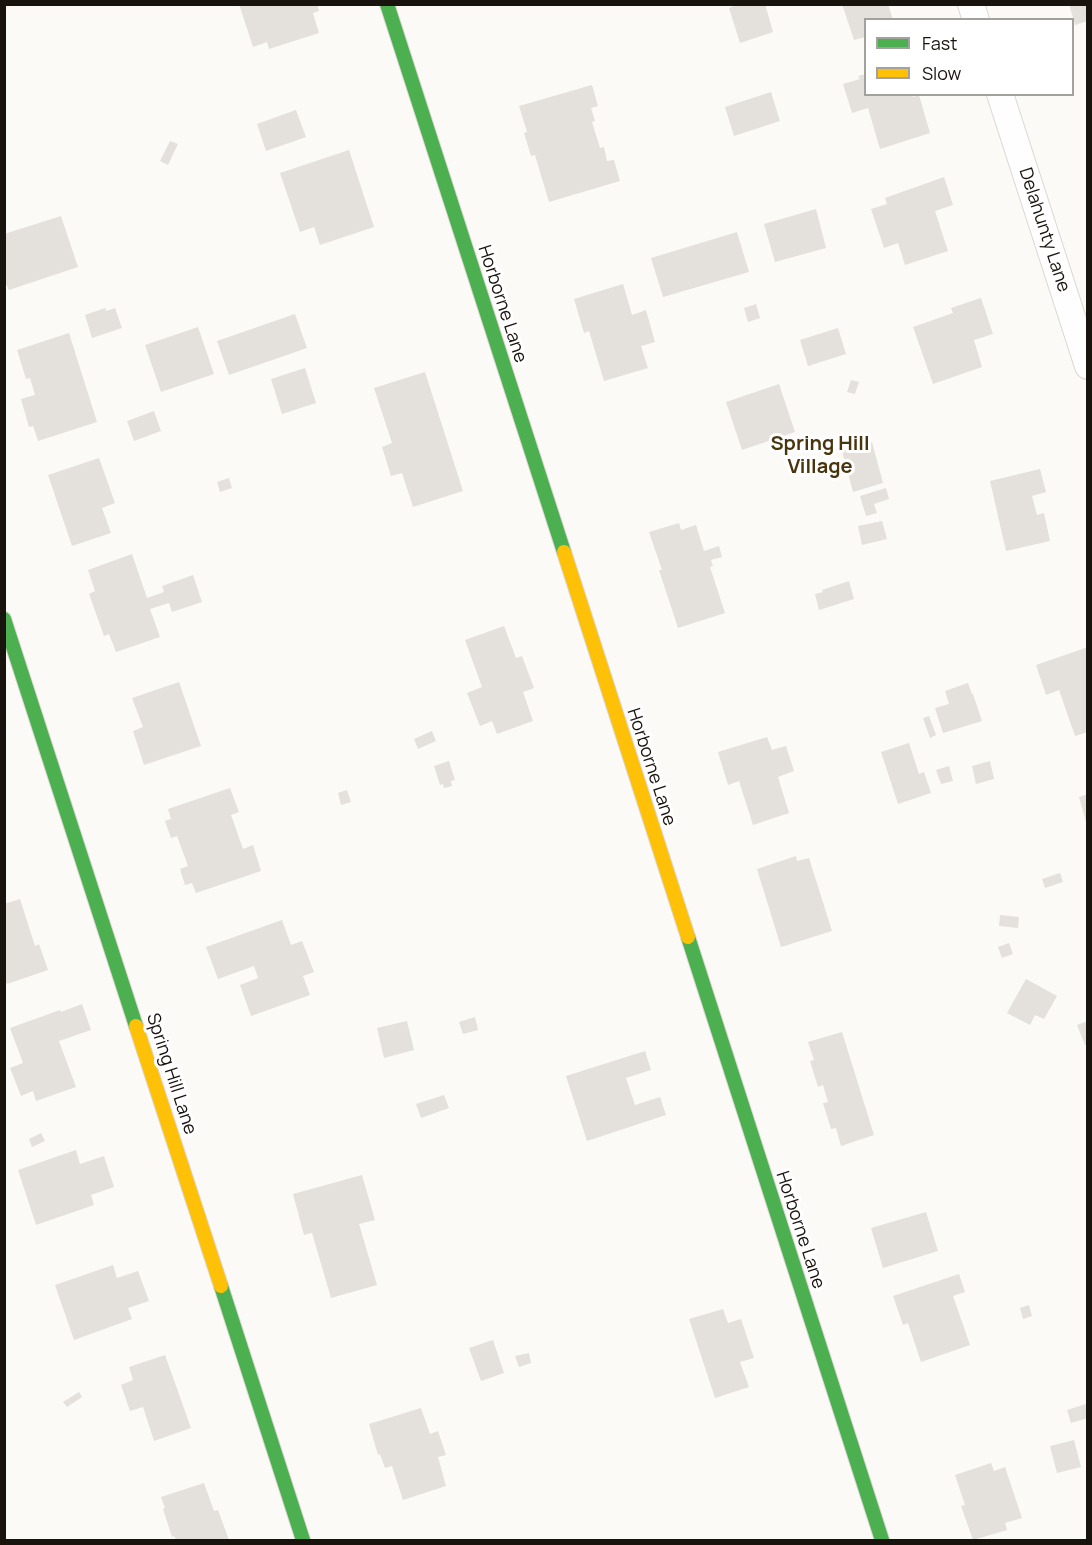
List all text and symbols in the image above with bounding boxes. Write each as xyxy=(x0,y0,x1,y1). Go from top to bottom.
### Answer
legend xyxy=(864,18,1074,96)
text: Fast xyxy=(922,31,957,55)
text: Slow xyxy=(922,61,961,85)
street label: Delahunty Lane xyxy=(1014,165,1074,295)
street label: Horborne Lane xyxy=(473,242,531,366)
district label: Spring Hill Village xyxy=(770,432,870,479)
street label: Horborne Lane xyxy=(622,705,680,829)
street label: Spring Hill Lane xyxy=(141,1011,201,1137)
street label: Horborne Lane xyxy=(771,1168,829,1292)

